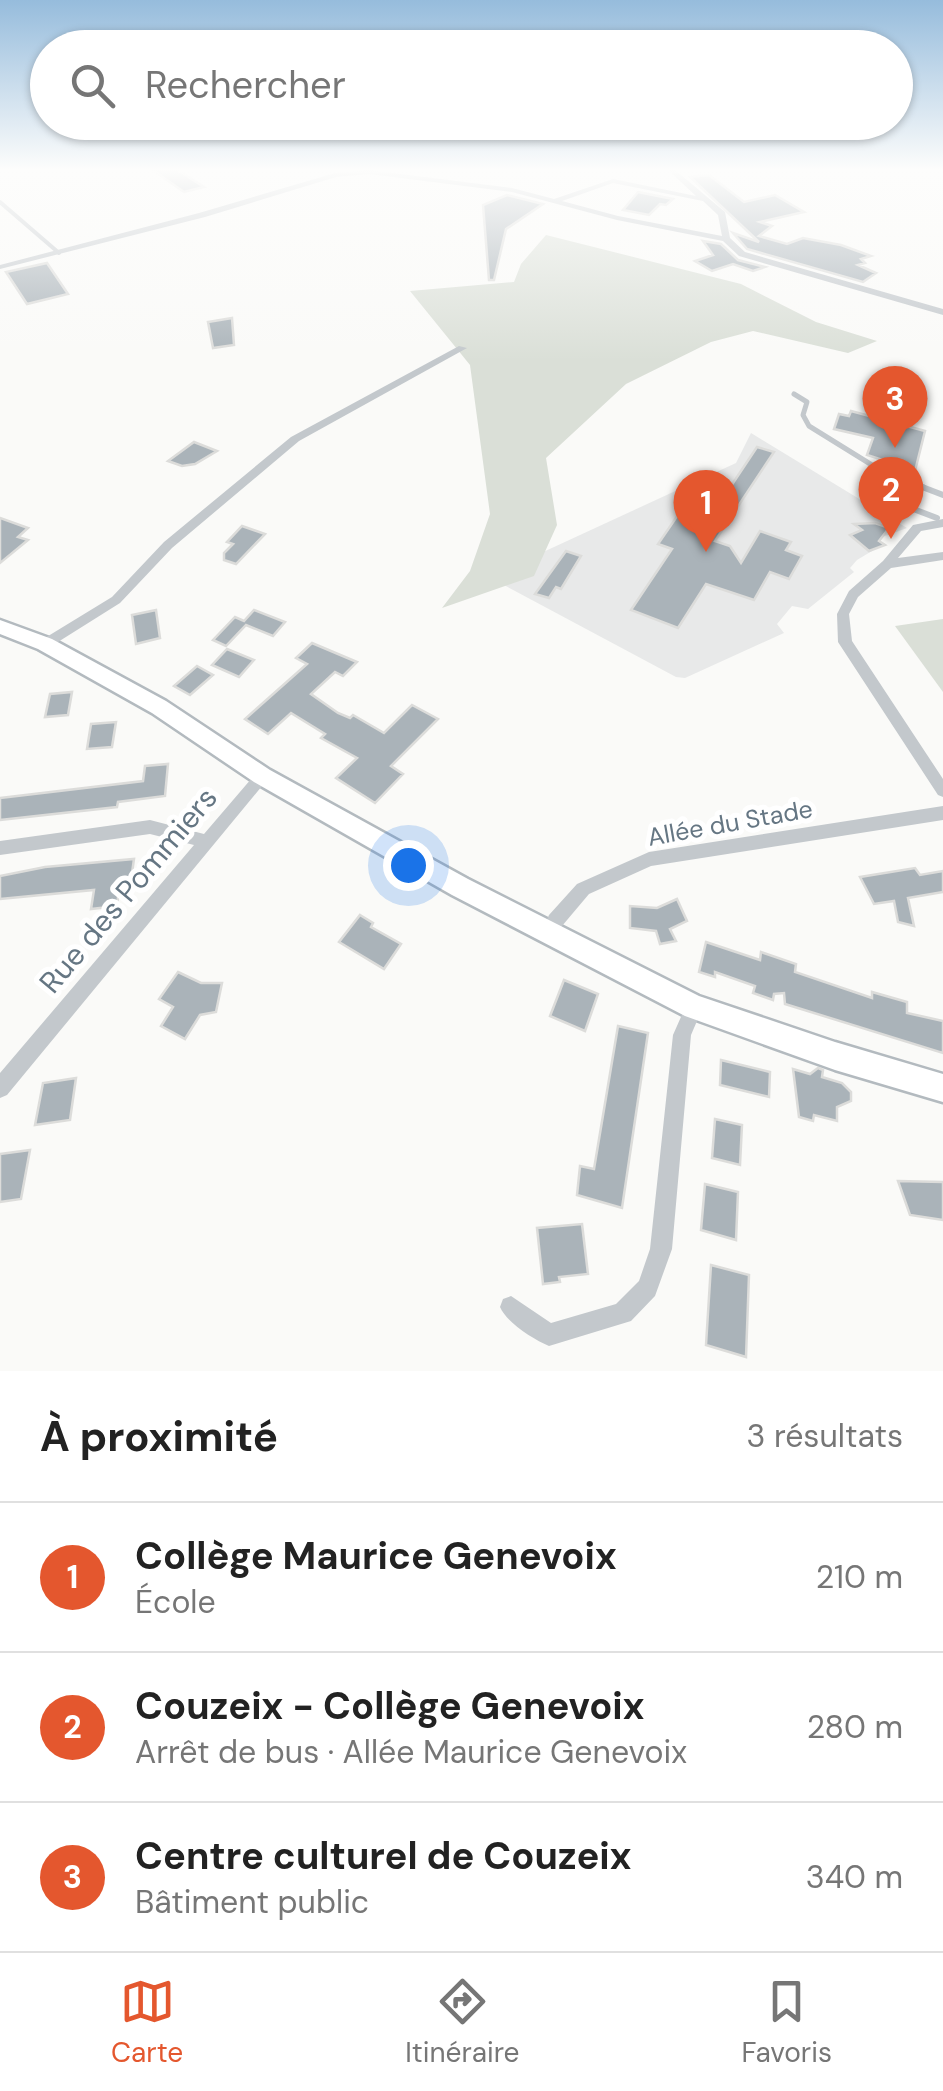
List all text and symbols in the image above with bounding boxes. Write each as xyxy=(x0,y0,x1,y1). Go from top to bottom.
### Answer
search box xyxy=(30,30,913,140)
icon: search xyxy=(65,58,120,113)
text: Rechercher xyxy=(145,60,346,110)
pin: 3 xyxy=(862,366,928,448)
pin: 2 xyxy=(858,456,924,539)
pin: 1 xyxy=(674,470,738,552)
street label: Rue des Pommiers xyxy=(30,779,226,1001)
street label: Allée du Stade xyxy=(645,792,815,854)
your location xyxy=(383,840,434,891)
text: À proximité xyxy=(40,1409,278,1464)
text: 3 résultats xyxy=(747,1415,903,1457)
text: Collège Maurice Genevoix xyxy=(135,1531,617,1581)
text: 1 xyxy=(67,1556,78,1598)
text: 210 m xyxy=(816,1556,903,1598)
text: École xyxy=(135,1581,216,1623)
text: Couzeix - Collège Genevoix xyxy=(135,1681,644,1731)
text: 2 xyxy=(63,1706,82,1748)
text: 280 m xyxy=(807,1706,903,1748)
text: Arrêt de bus · Allée Maurice Genevoix xyxy=(135,1731,687,1773)
text: Centre culturel de Couzeix xyxy=(135,1831,631,1881)
text: 3 xyxy=(63,1856,82,1898)
text: 340 m xyxy=(806,1856,903,1898)
text: Bâtiment public xyxy=(135,1881,369,1923)
tab: Carte xyxy=(111,1974,183,2071)
tab: Itinéraire xyxy=(405,1974,519,2071)
tab: Favoris xyxy=(741,1974,832,2071)

